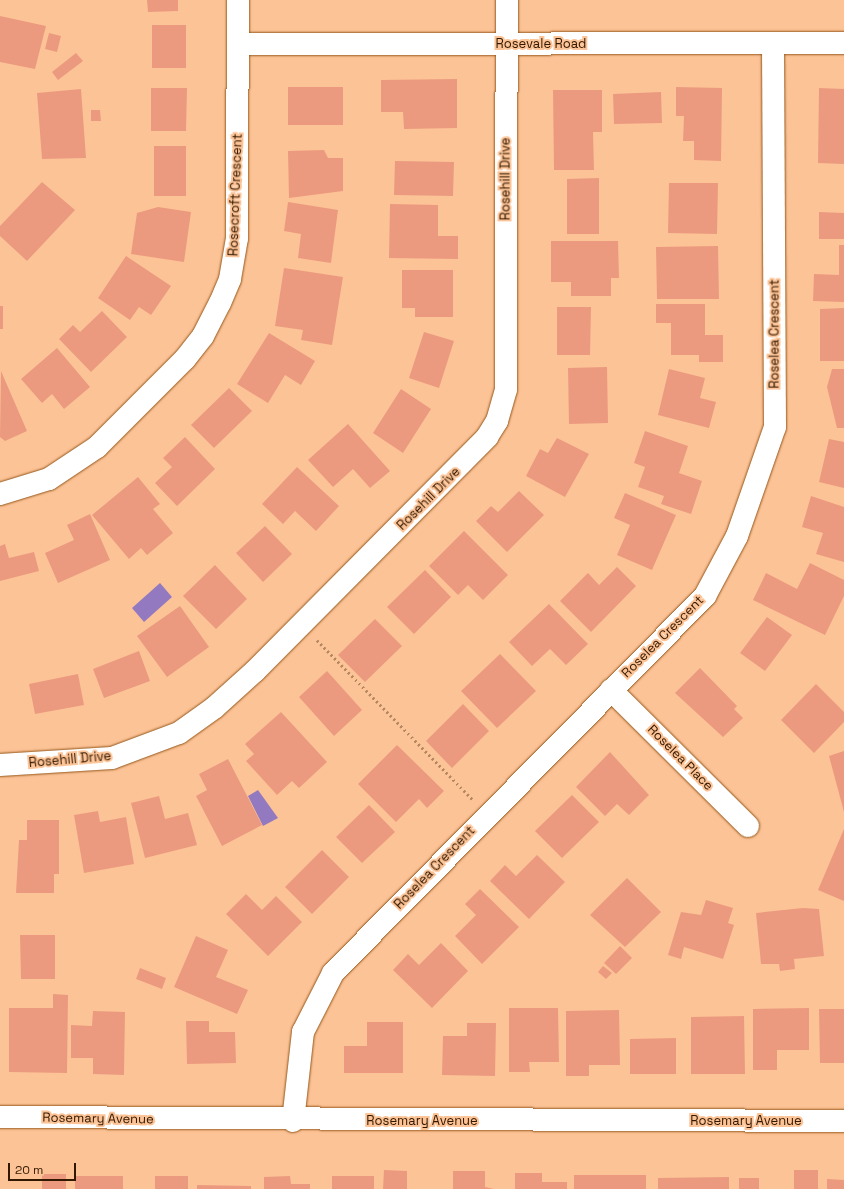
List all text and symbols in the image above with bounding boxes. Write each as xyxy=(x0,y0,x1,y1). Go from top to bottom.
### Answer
street label: Rosevale Road xyxy=(496,36,586,52)
street label: Rosecroft Crescent xyxy=(226,133,246,257)
street label: Rosehill Drive xyxy=(498,138,514,220)
street label: Roselea Crescent xyxy=(767,279,783,389)
street label: Rosehill Drive xyxy=(394,464,464,534)
street label: Roselea Crescent xyxy=(619,593,707,681)
street label: Roselea Place xyxy=(644,722,716,794)
street label: Rosehill Drive xyxy=(28,749,112,771)
street label: Roselea Crescent xyxy=(391,823,479,913)
street label: Rosemary Avenue xyxy=(42,1110,154,1128)
street label: Rosemary Avenue xyxy=(366,1113,478,1129)
street label: Rosemary Avenue xyxy=(690,1113,802,1129)
scale bar xyxy=(10,1155,78,1181)
text: 20 m xyxy=(15,1162,43,1178)

